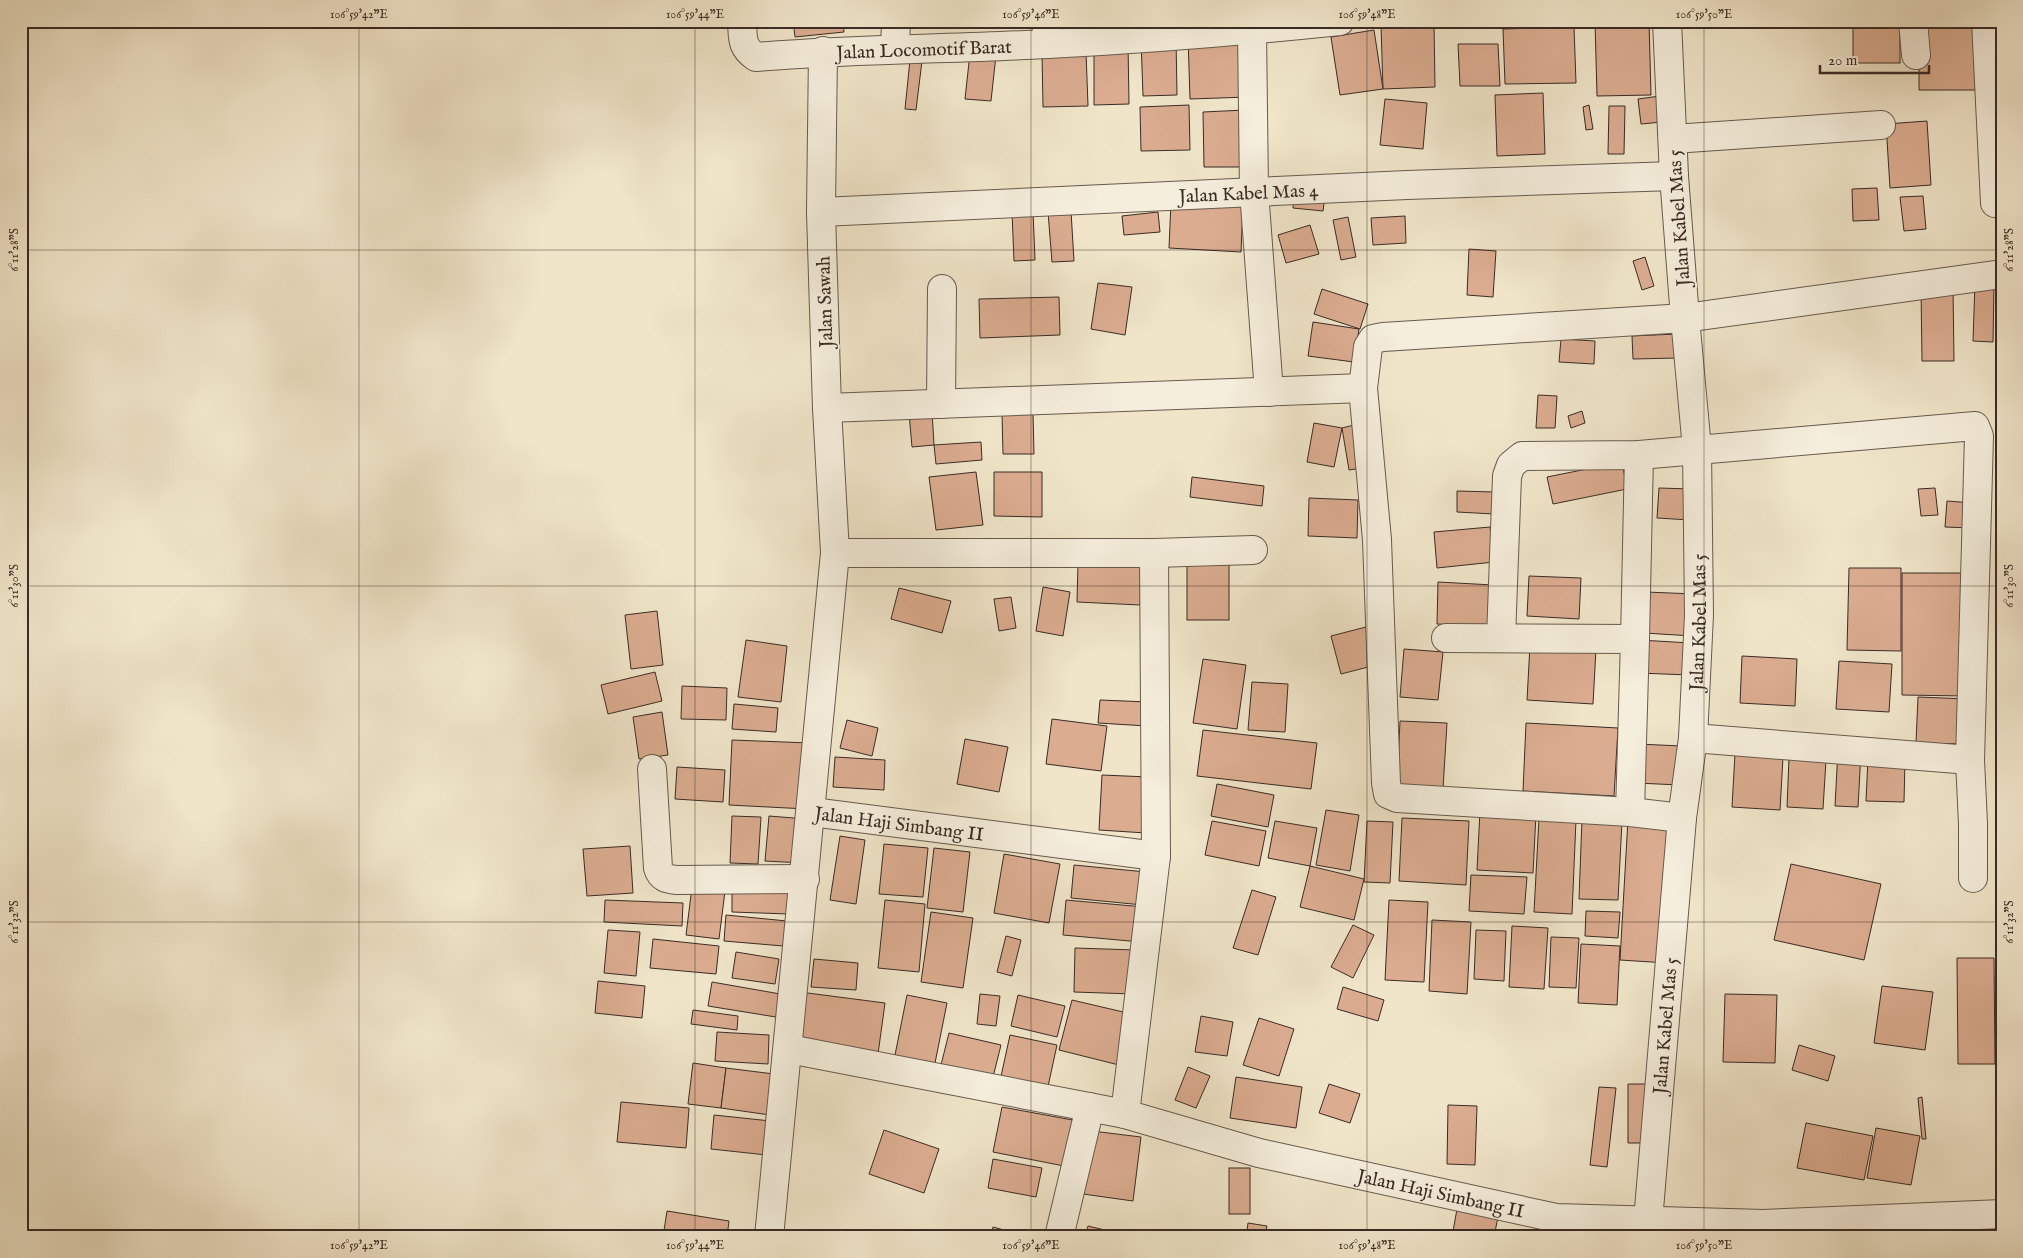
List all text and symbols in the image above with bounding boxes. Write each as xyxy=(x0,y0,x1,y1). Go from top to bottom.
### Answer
text: 106°59'42"E xyxy=(330,7,388,22)
text: 106°59'44"E xyxy=(666,7,724,22)
text: 106°59'46"E xyxy=(1002,7,1060,22)
text: 106°59'48"E xyxy=(1339,7,1395,22)
text: 106°59'50"E xyxy=(1676,7,1732,22)
street label: Jalan Locomotif Barat xyxy=(834,36,1013,66)
scale bar xyxy=(1820,42,1929,74)
text: 20 m xyxy=(1828,51,1858,70)
street label: Jalan Kabel Mas 5 xyxy=(1663,149,1697,289)
street label: Jalan Kabel Mas 4 xyxy=(1176,179,1320,210)
text: 6°11'28"S xyxy=(7,228,22,272)
text: 6°11'28"S xyxy=(2002,228,2017,272)
street label: Jalan Sawah xyxy=(812,256,840,350)
street label: Jalan Kabel Mas 5 xyxy=(1685,553,1713,694)
text: 6°11'30"S xyxy=(7,564,22,608)
text: 6°11'30"S xyxy=(2002,564,2017,608)
street label: Jalan Haji Simbang II xyxy=(811,802,985,848)
text: 6°11'32"S xyxy=(7,900,22,944)
text: 6°11'32"S xyxy=(2002,900,2017,944)
street label: Jalan Kabel Mas 5 xyxy=(1649,956,1684,1097)
street label: Jalan Haji Simbang II xyxy=(1353,1164,1526,1225)
text: 106°59'42"E xyxy=(330,1238,388,1253)
text: 106°59'44"E xyxy=(666,1238,724,1253)
text: 106°59'46"E xyxy=(1002,1238,1060,1253)
text: 106°59'48"E xyxy=(1339,1238,1395,1253)
text: 106°59'50"E xyxy=(1676,1238,1732,1253)

